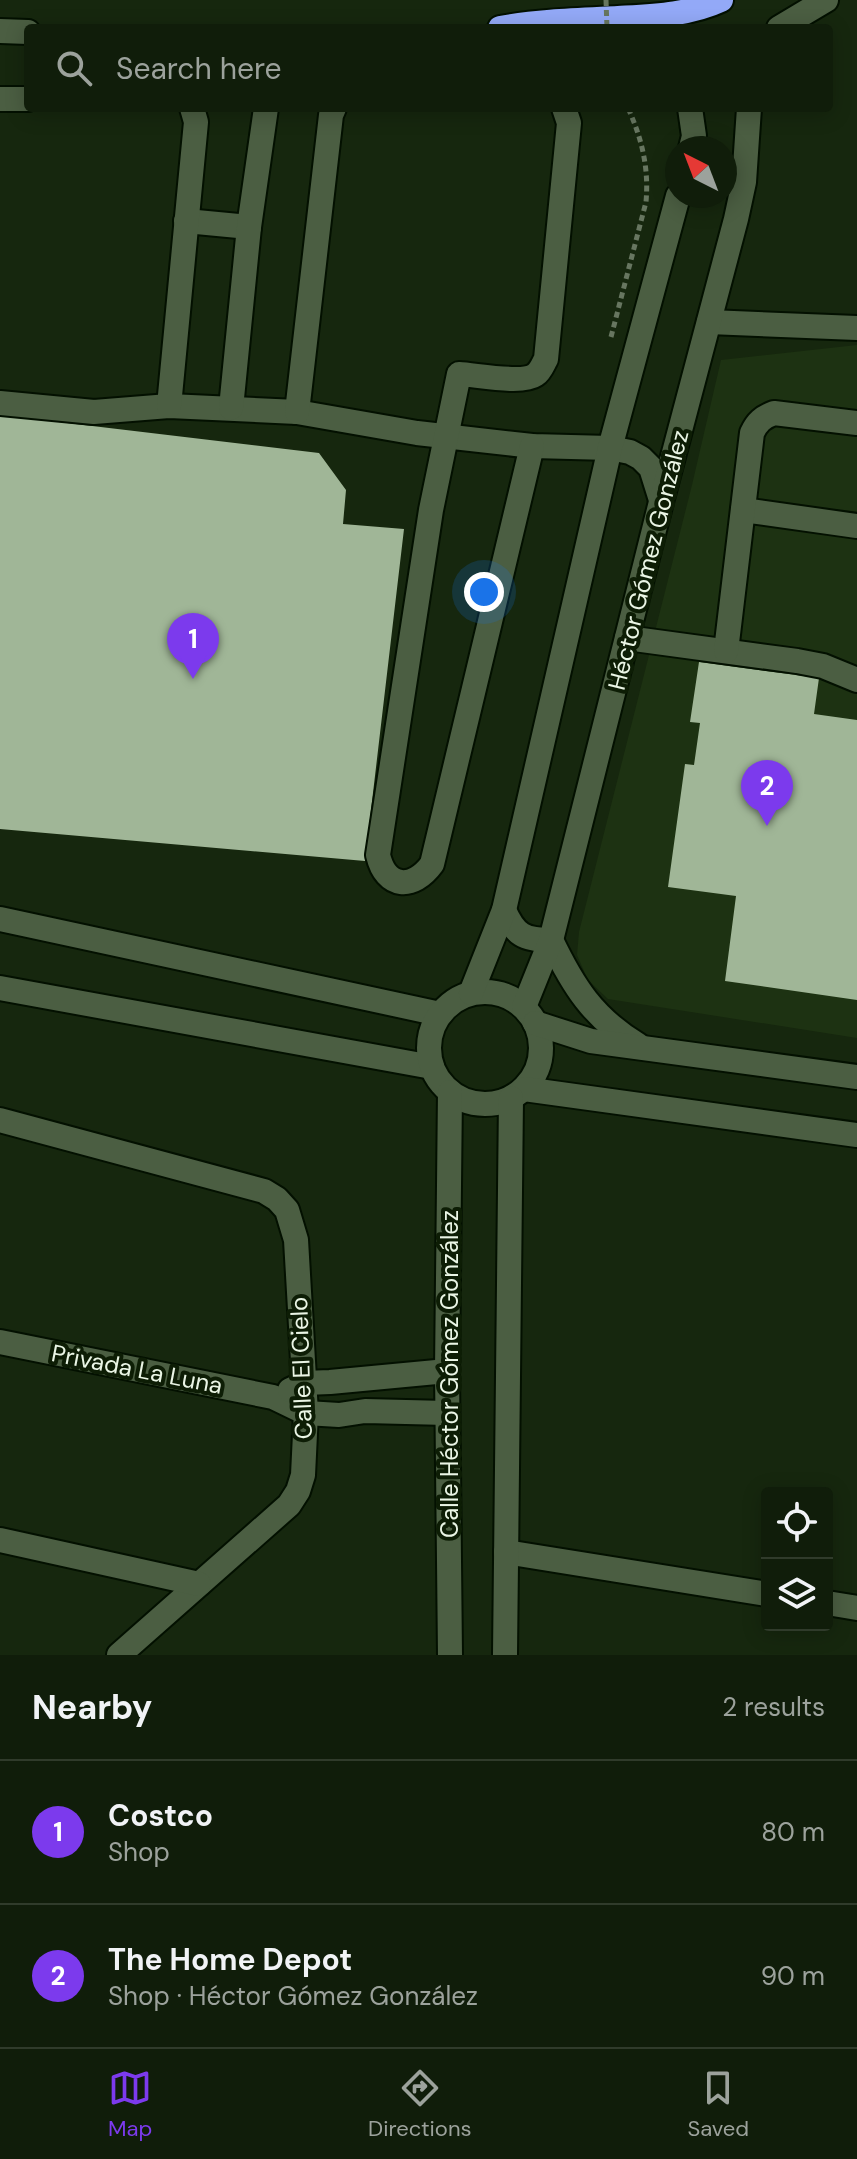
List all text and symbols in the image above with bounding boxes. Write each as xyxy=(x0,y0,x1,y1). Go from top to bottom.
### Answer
search box xyxy=(24,24,833,112)
icon: search xyxy=(52,46,96,90)
text: Search here xyxy=(116,49,282,88)
north arrow xyxy=(665,136,737,208)
street label: Héctor Gómez González xyxy=(601,427,695,693)
your location xyxy=(464,572,504,612)
pin: 1 xyxy=(167,613,219,679)
pin: 2 xyxy=(741,760,793,826)
street label: Calle Héctor Gómez González xyxy=(434,1210,465,1538)
street label: Calle El Cielo xyxy=(283,1296,319,1440)
street label: Privada La Luna xyxy=(49,1337,225,1401)
map controls xyxy=(761,1487,833,1631)
button: locate xyxy=(761,1487,833,1559)
button: layers xyxy=(761,1559,833,1631)
text: Nearby xyxy=(32,1685,152,1730)
text: 2 results xyxy=(722,1690,825,1724)
text: Costco xyxy=(108,1796,213,1835)
text: 1 xyxy=(53,1815,63,1849)
text: 80 m xyxy=(761,1815,825,1849)
text: Shop xyxy=(108,1835,170,1869)
text: The Home Depot xyxy=(108,1940,352,1979)
text: 2 xyxy=(50,1959,66,1993)
text: 90 m xyxy=(761,1959,825,1993)
text: Shop · Héctor Gómez González xyxy=(108,1979,478,2013)
tab: Map xyxy=(108,2066,152,2143)
tab: Directions xyxy=(368,2066,472,2143)
tab: Saved xyxy=(687,2066,749,2143)

